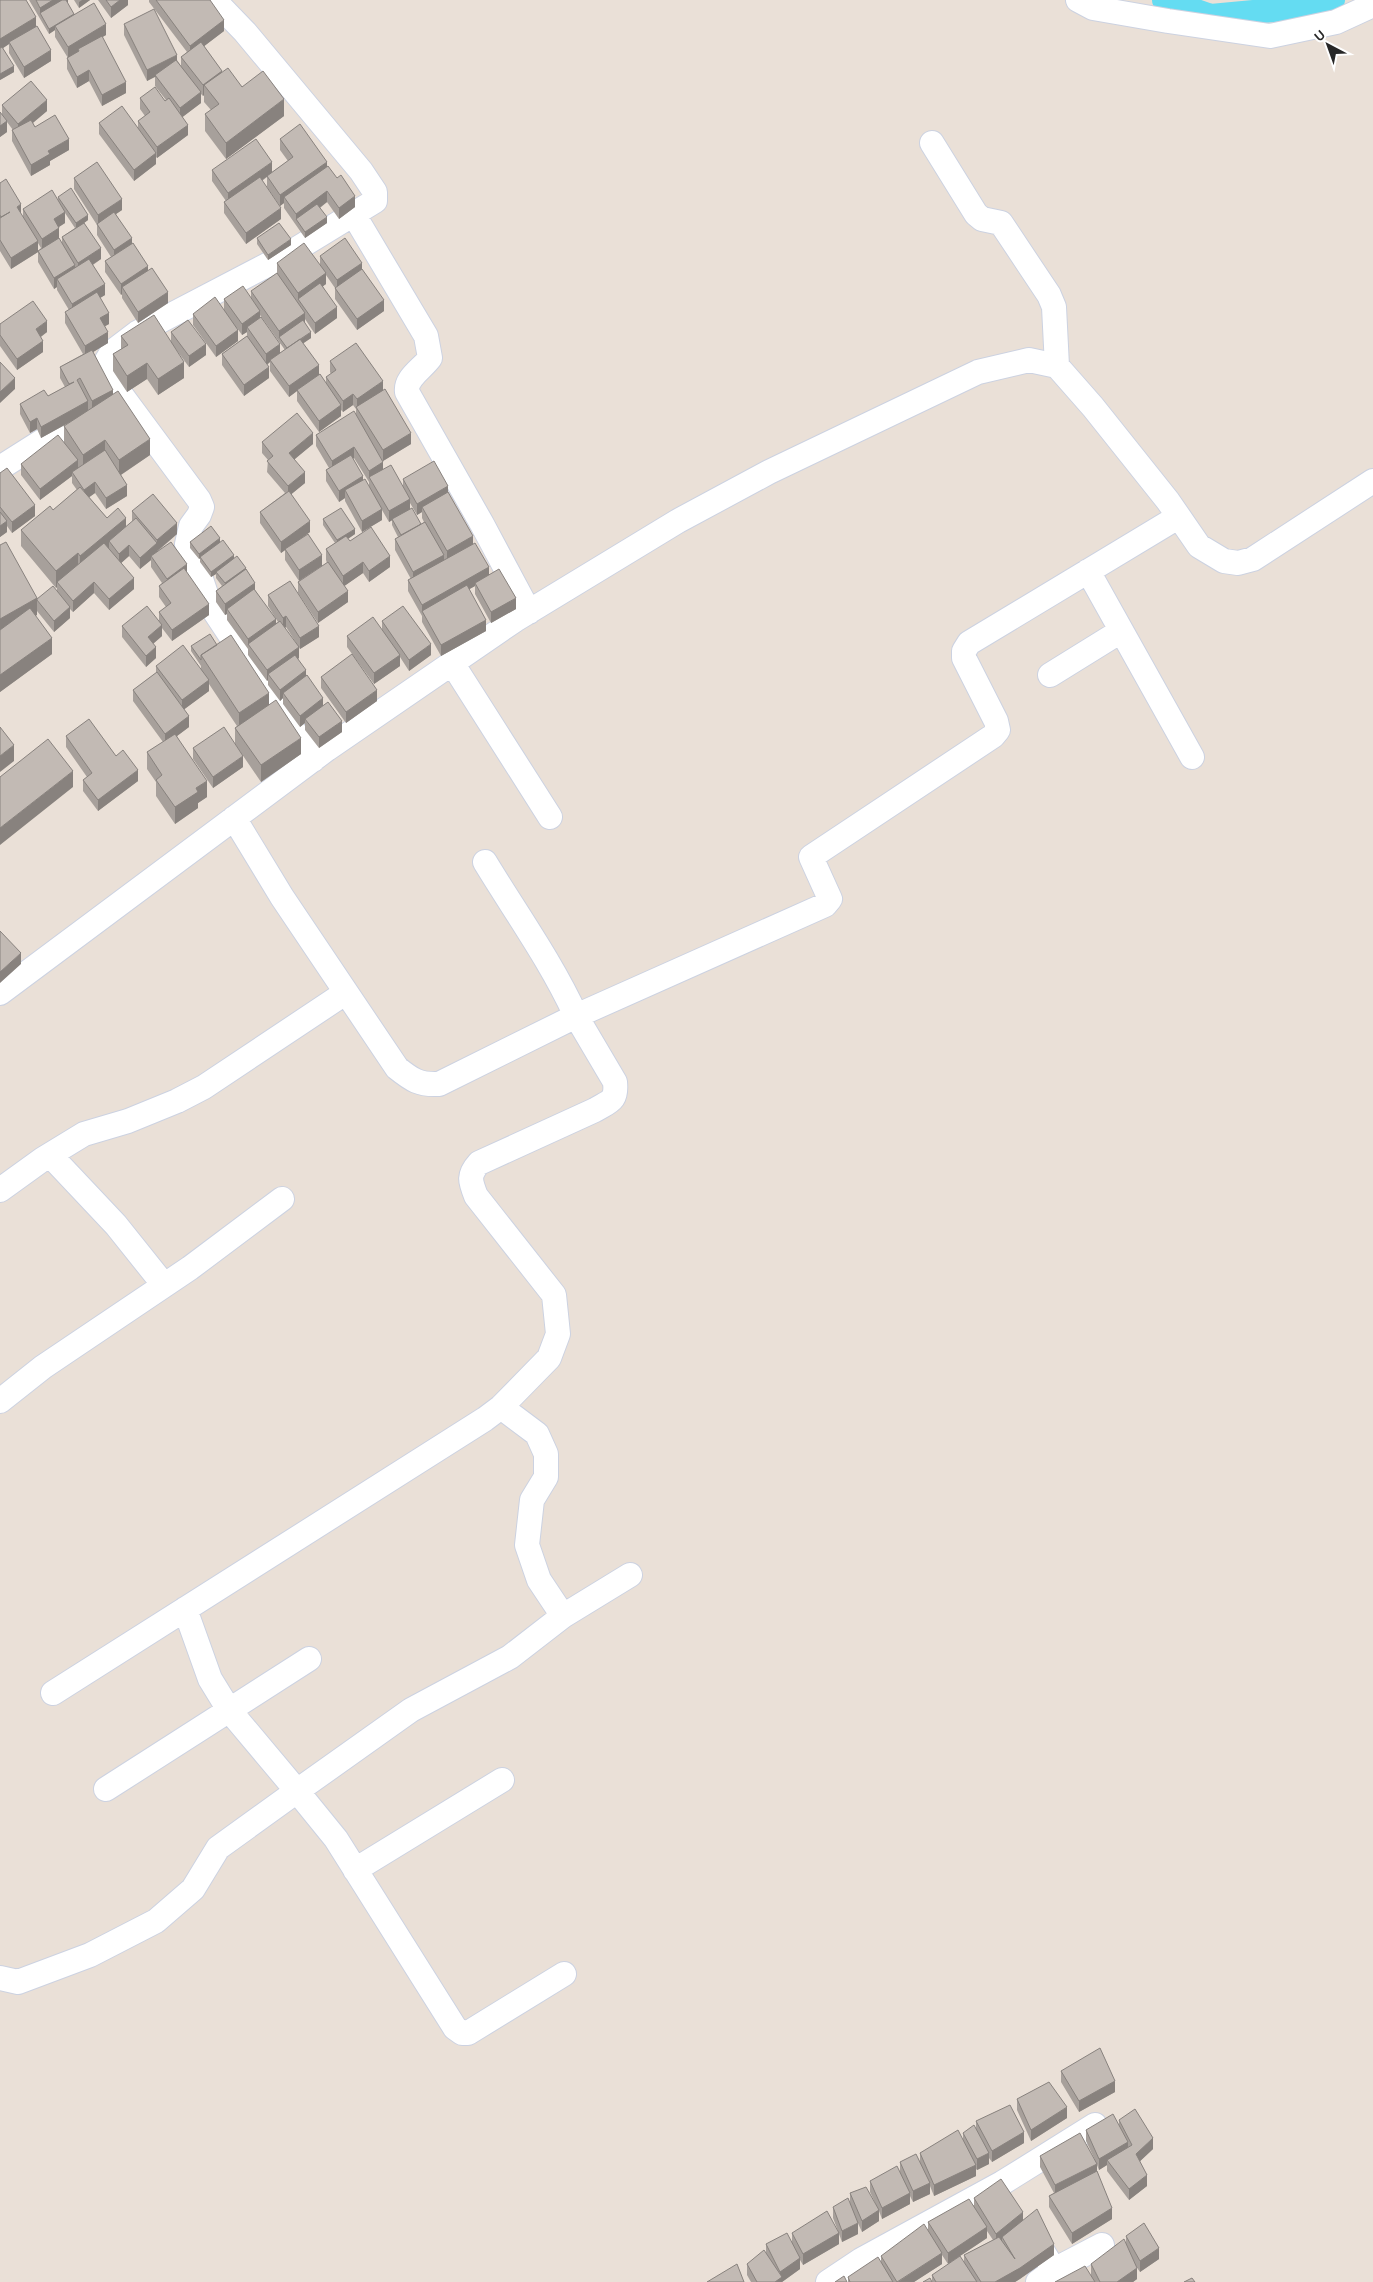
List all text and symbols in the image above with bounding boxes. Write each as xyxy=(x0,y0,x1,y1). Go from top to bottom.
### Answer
north arrow xyxy=(1303,20,1353,70)
text: U xyxy=(1311,26,1329,45)

